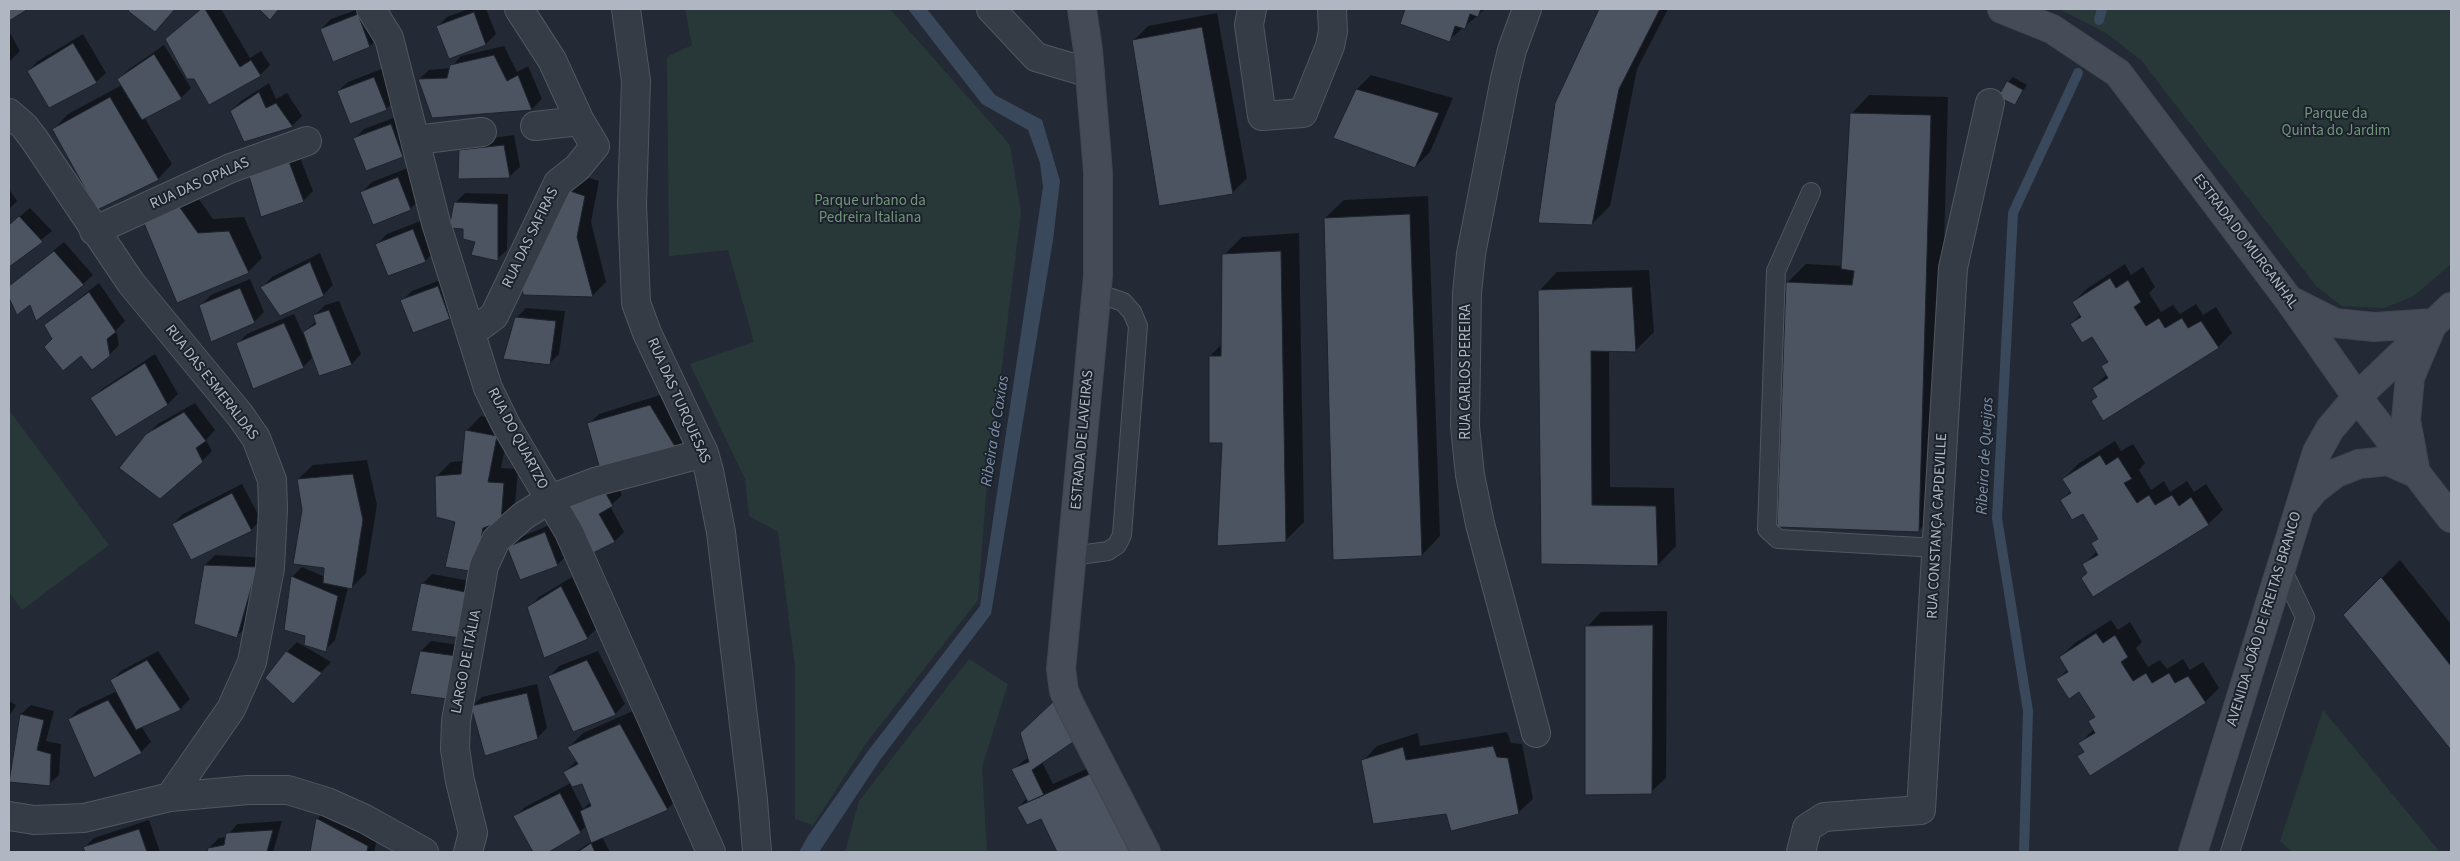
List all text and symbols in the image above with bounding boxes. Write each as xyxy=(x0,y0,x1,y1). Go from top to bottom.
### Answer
park label: Parque da Quinta do Jardim xyxy=(2281,106,2391,141)
street label: RUA DAS OPALAS xyxy=(148,154,252,214)
street label: ESTRADA DO MURGANHAL xyxy=(2188,171,2302,313)
street label: RUA DAS SAFIRAS xyxy=(499,185,563,291)
park label: Parque urbano da Pedreira Italiana xyxy=(814,193,926,228)
street label: RUA CARLOS PEREIRA xyxy=(1458,304,1476,440)
street label: RUA DAS ESMERALDAS xyxy=(160,322,262,444)
street label: RUA DAS TURQUESAS xyxy=(642,336,714,466)
street label: ESTRADA DE LAVEIRAS xyxy=(1068,369,1098,511)
water label: Ribeira de Caxias xyxy=(978,374,1014,488)
street label: RUA DO QUARTZO xyxy=(483,385,551,493)
water label: Ribeira de Queijas xyxy=(1973,397,1999,515)
street label: RUA CONSTANÇA CAPDEVILLE xyxy=(1924,433,1952,619)
street label: AVENIDA JOÃO DE FREITAS BRANCO xyxy=(2224,510,2306,728)
street label: LARGO DE ITÁLIA xyxy=(448,609,486,715)

